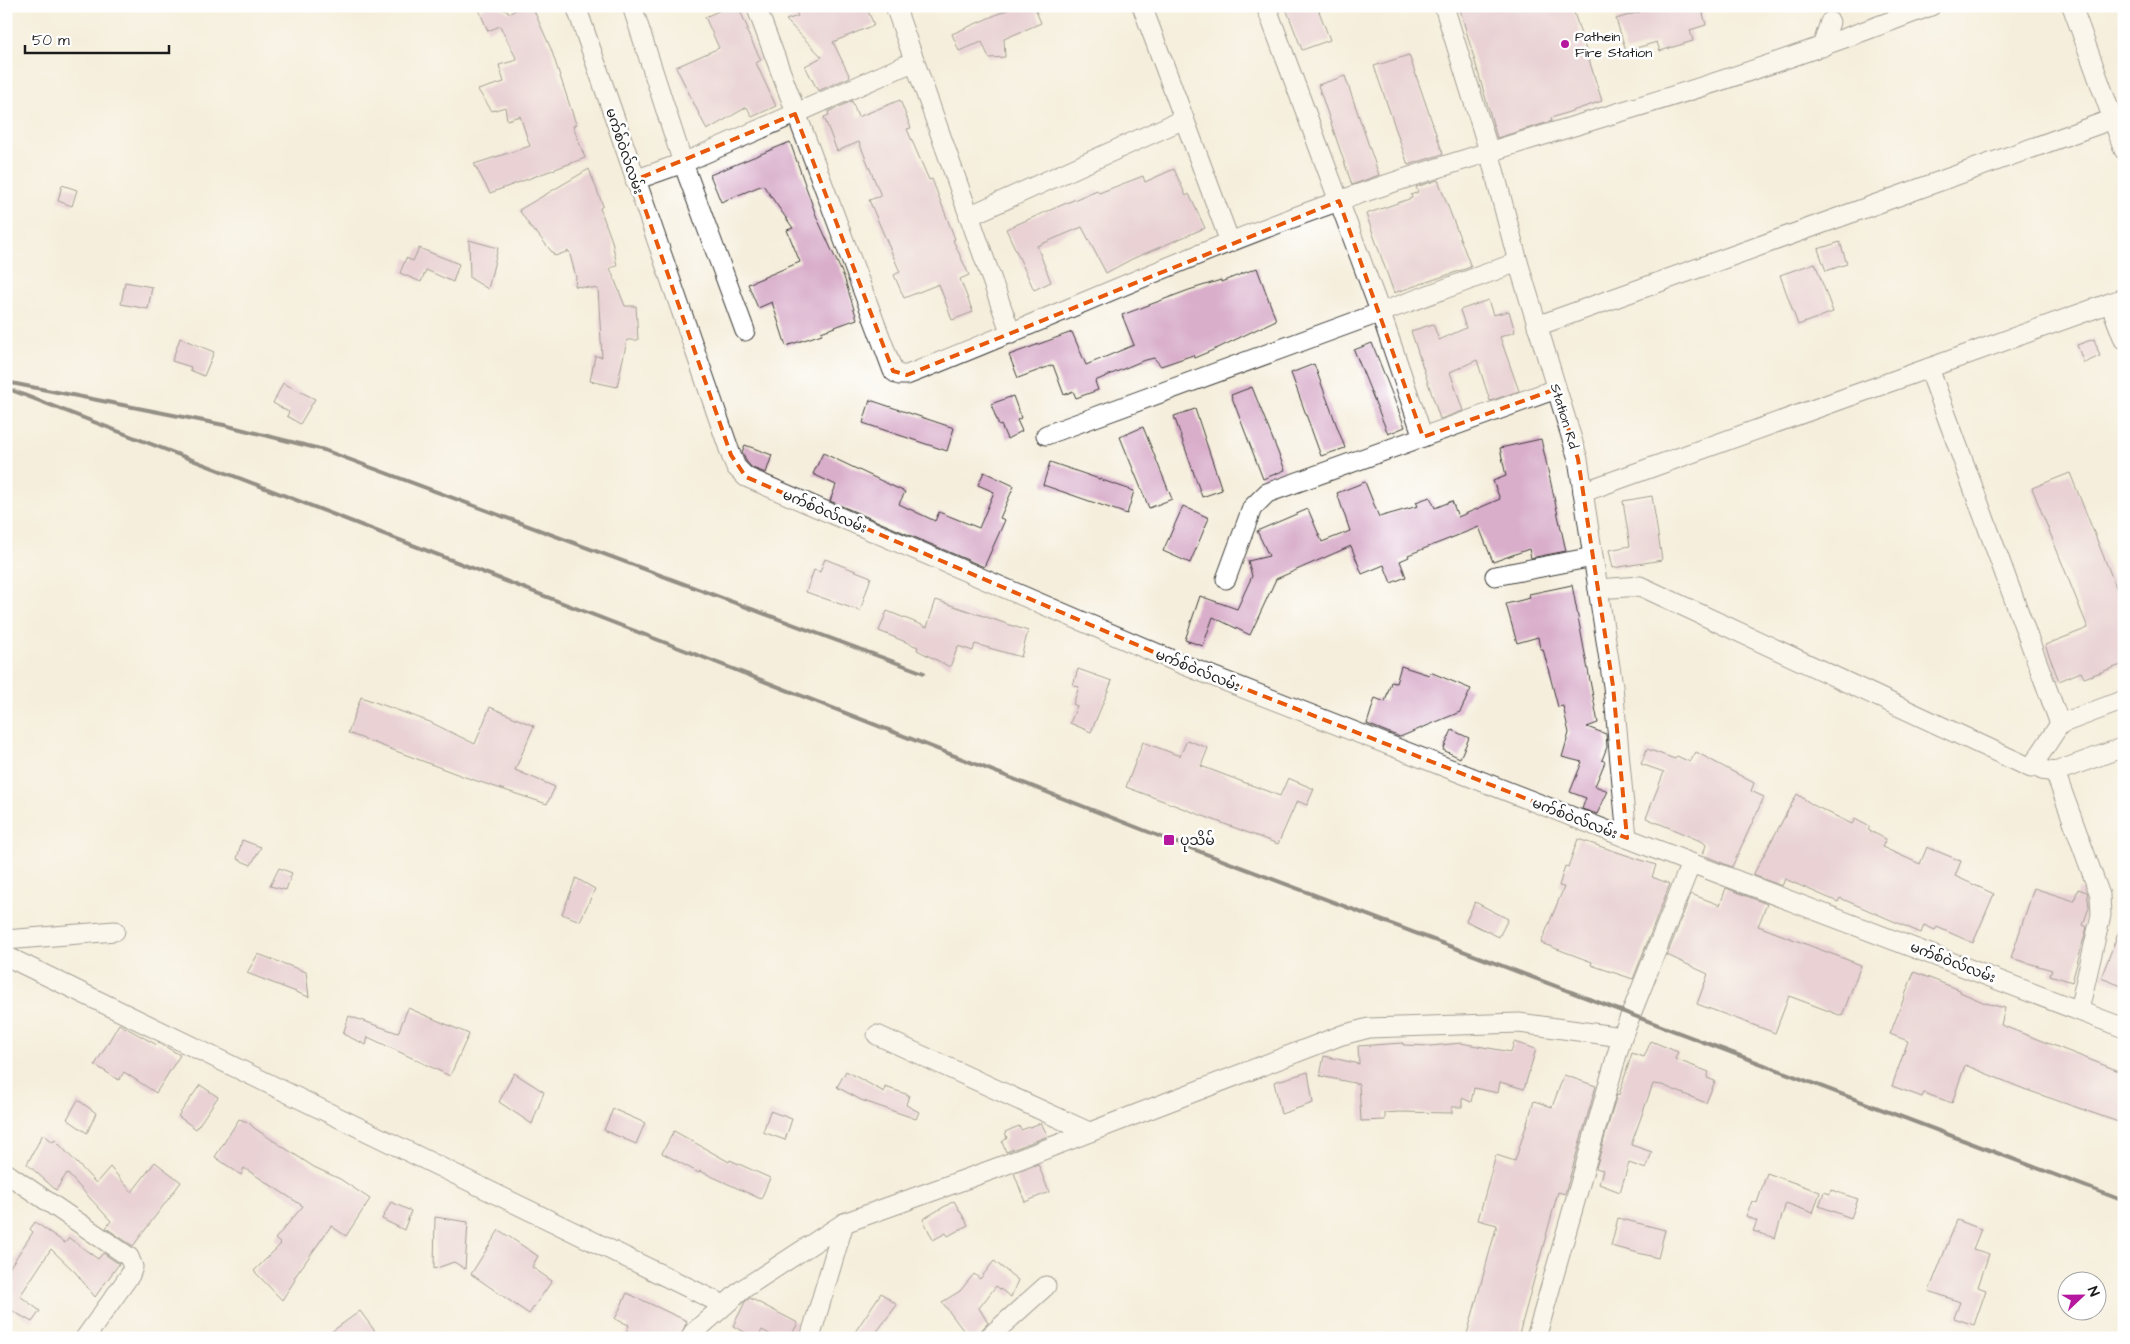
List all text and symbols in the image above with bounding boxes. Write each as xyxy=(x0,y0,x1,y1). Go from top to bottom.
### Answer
scale bar xyxy=(25,22,169,54)
place label: Pathein Fire Station xyxy=(1575,27,1652,63)
text: 50 m xyxy=(32,30,70,51)
marker: Pathein Fire Station xyxy=(1559,38,1571,50)
street label: မက်စ်ဝဲလ်လမ်း xyxy=(600,105,649,197)
street label: Station Rd xyxy=(1545,381,1583,451)
street label: မက်စ်ဝဲလ်လမ်း xyxy=(779,484,870,539)
street label: မက်စ်ဝဲလ်လမ်း xyxy=(1152,644,1243,697)
street label: မက်စ်ဝဲလ်လမ်း xyxy=(1529,793,1621,844)
place label: ပုသိမ် xyxy=(1180,830,1215,852)
marker: ပုသိမ် xyxy=(1162,833,1176,847)
street label: မက်စ်ဝဲလ်လမ်း xyxy=(1907,937,1999,988)
north arrow xyxy=(2058,1272,2108,1322)
text: N xyxy=(2082,1284,2104,1300)

